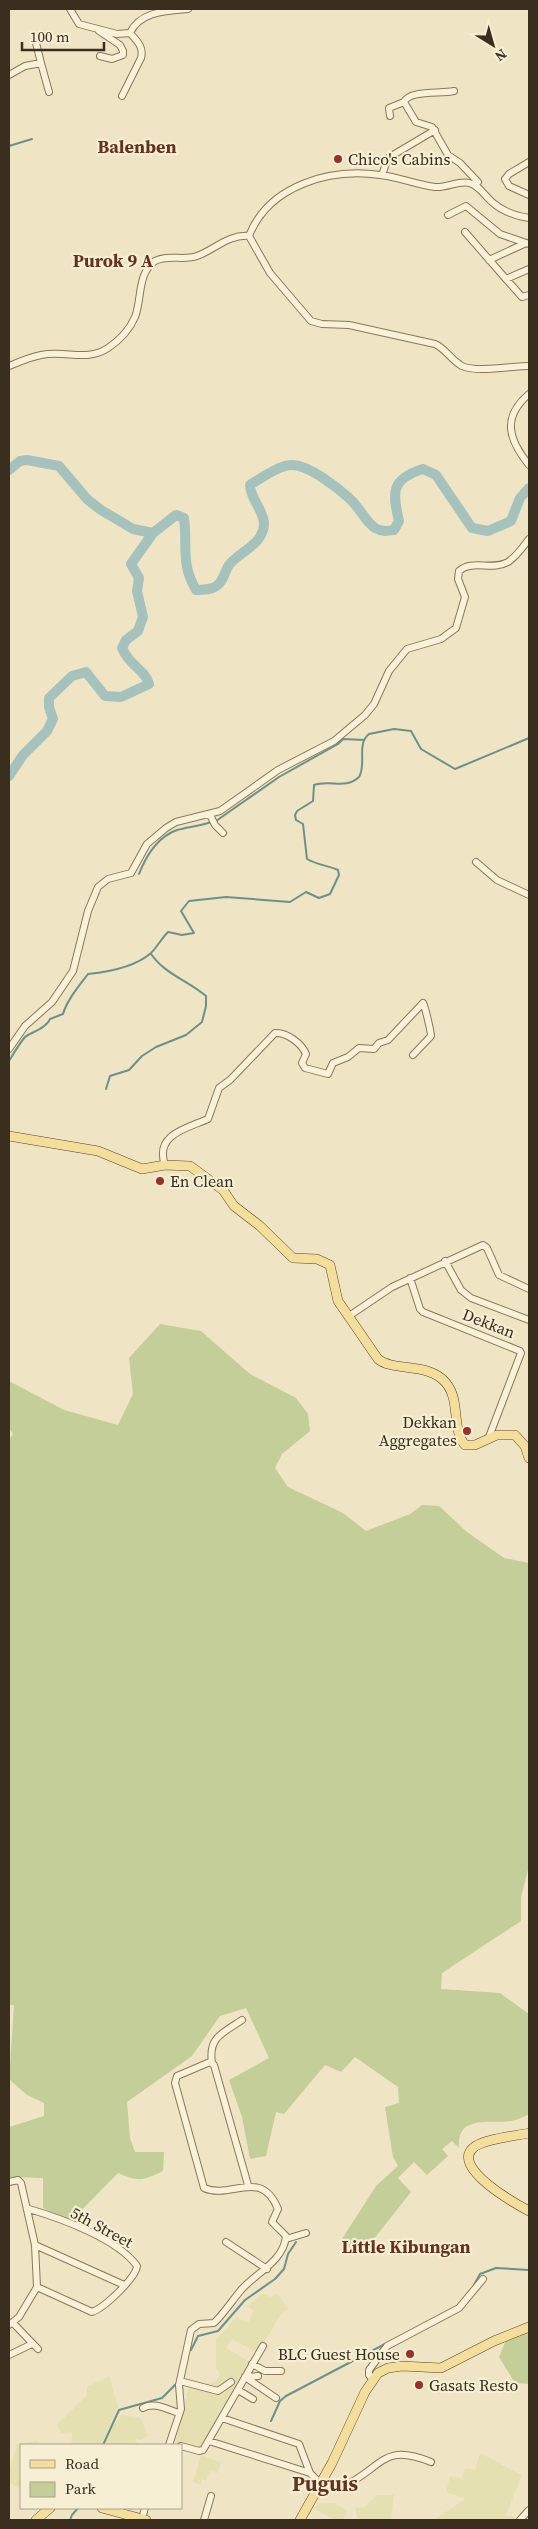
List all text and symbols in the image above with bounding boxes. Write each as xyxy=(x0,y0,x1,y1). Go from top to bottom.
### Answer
scale bar xyxy=(22,20,105,52)
north arrow xyxy=(468,20,518,70)
text: 100 m xyxy=(30,26,70,47)
text: N xyxy=(491,44,511,66)
district label: Balenben xyxy=(97,134,177,159)
place label: Chico's Cabins xyxy=(348,148,450,170)
marker: Chico's Cabins xyxy=(332,153,344,165)
district label: Purok 9 A xyxy=(73,248,153,273)
place label: En Clean xyxy=(170,1170,234,1192)
marker: En Clean xyxy=(154,1175,166,1187)
street label: Dekkan xyxy=(460,1303,519,1343)
place label: Dekkan Aggregates xyxy=(379,1411,457,1451)
marker: Dekkan Aggregates xyxy=(461,1425,473,1437)
street label: 5th Street xyxy=(67,2201,138,2253)
district label: Little Kibungan xyxy=(341,2234,471,2259)
place label: BLC Guest House xyxy=(278,2343,400,2365)
marker: BLC Guest House xyxy=(404,2348,416,2360)
place label: Gasats Resto xyxy=(429,2374,519,2396)
marker: Gasats Resto xyxy=(413,2379,425,2391)
legend xyxy=(20,2444,182,2509)
text: Road xyxy=(65,2453,99,2474)
district label: Puguis xyxy=(292,2469,358,2498)
text: Park xyxy=(65,2478,97,2499)

